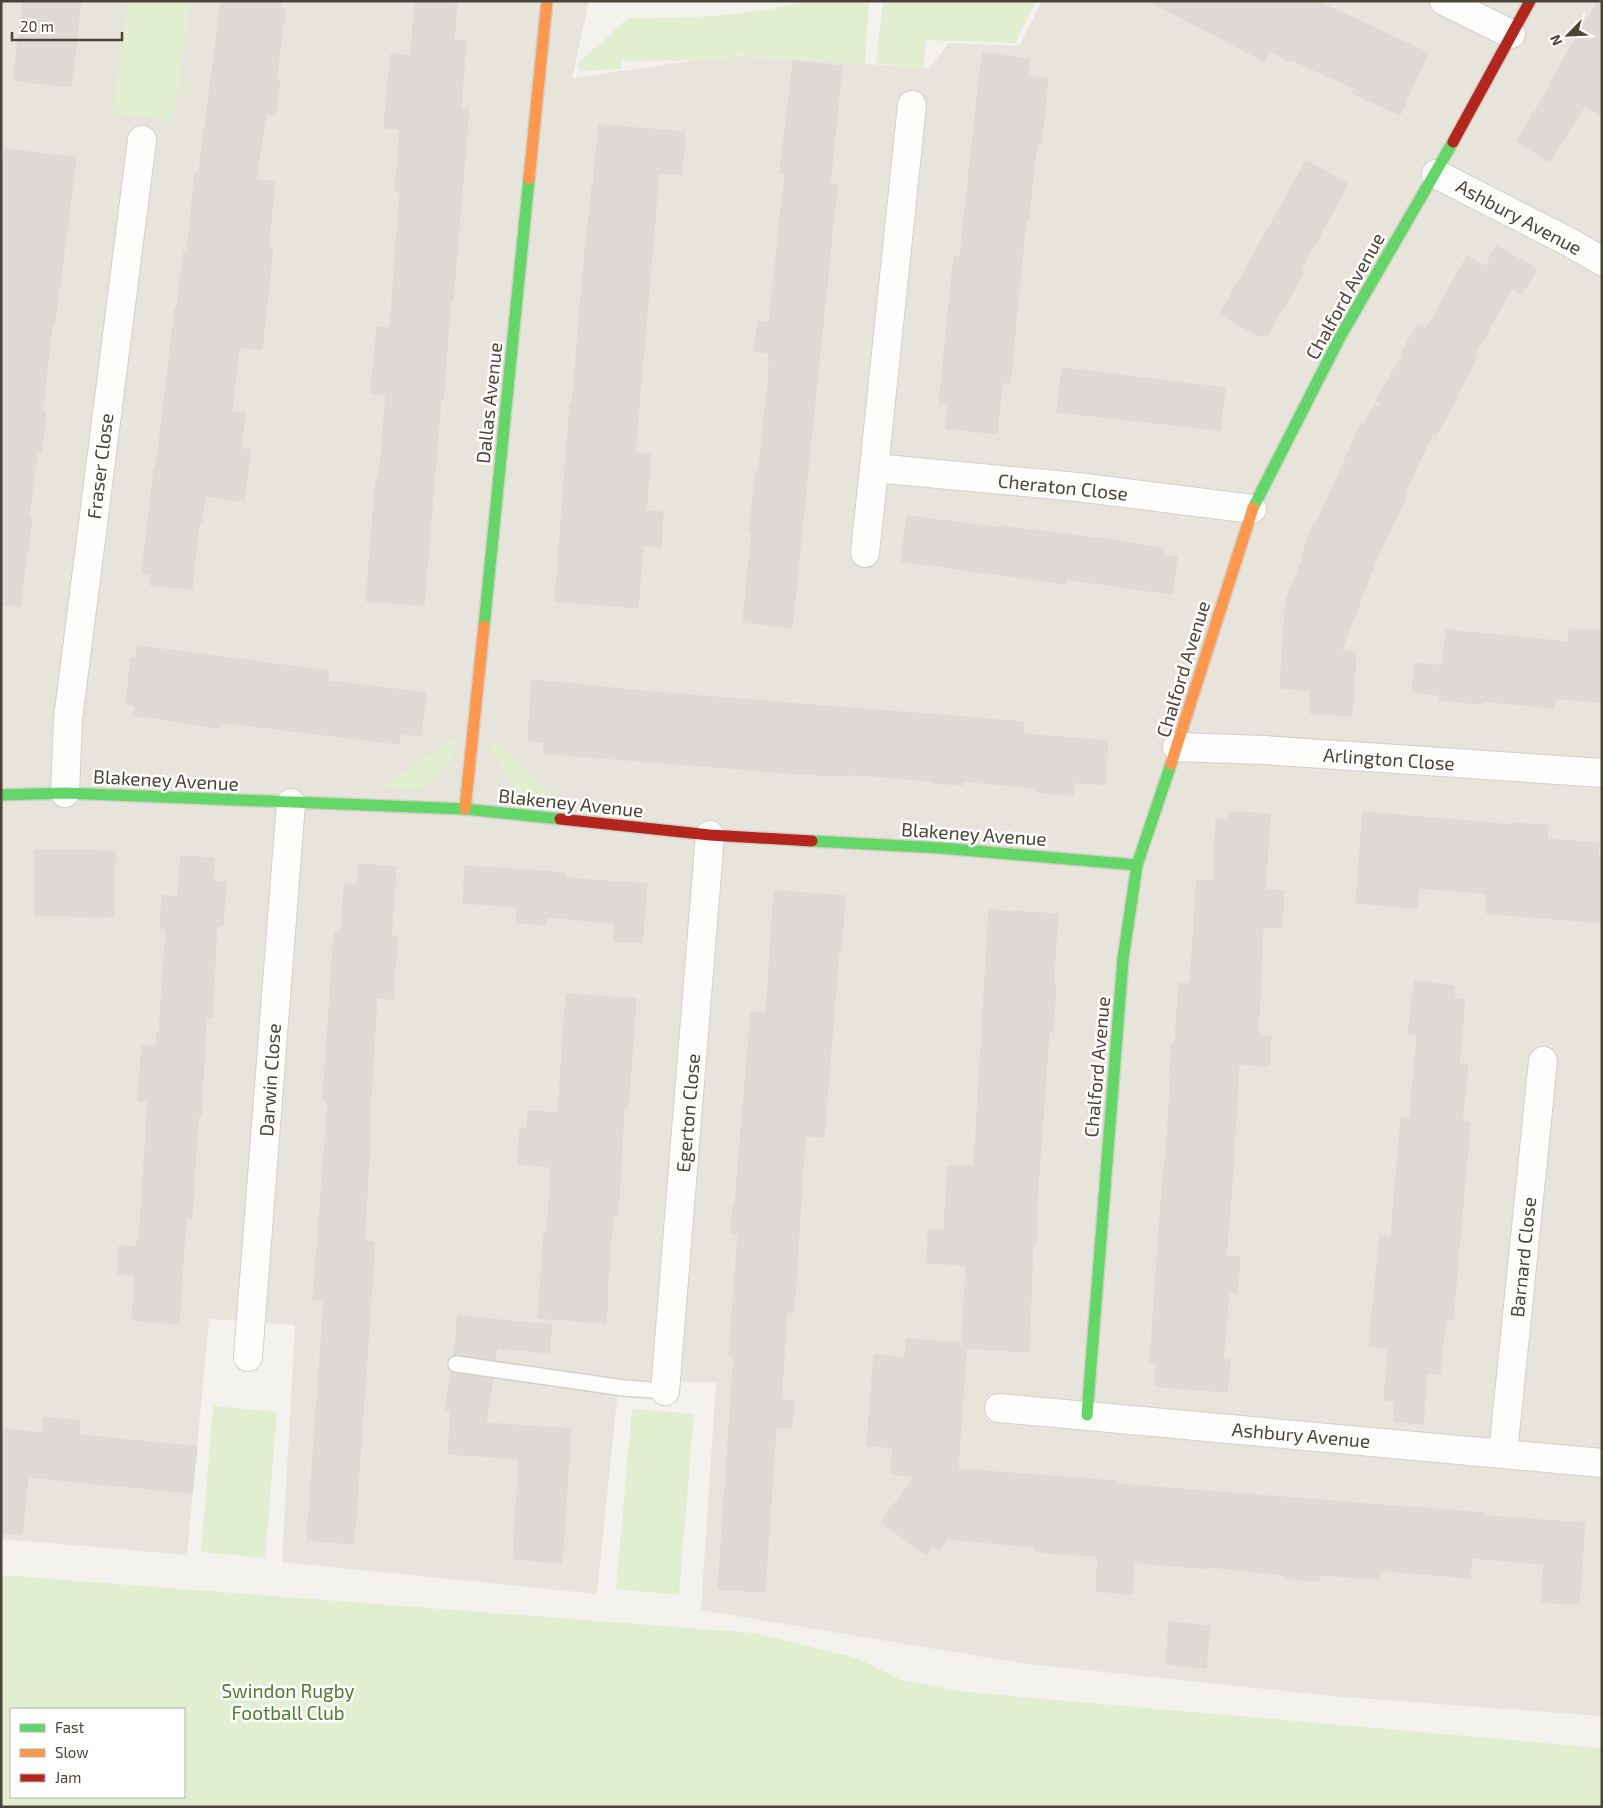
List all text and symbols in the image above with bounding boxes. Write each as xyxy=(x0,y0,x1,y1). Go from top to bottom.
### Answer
scale bar xyxy=(12,10,122,42)
north arrow xyxy=(1543,10,1593,60)
text: 20 m xyxy=(20,17,54,35)
text: N xyxy=(1546,32,1565,49)
street label: Ashbury Avenue xyxy=(1453,174,1586,259)
street label: Chalford Avenue xyxy=(1300,228,1389,363)
street label: Dallas Avenue xyxy=(471,341,506,465)
street label: Fraser Close xyxy=(82,412,117,520)
street label: Cheraton Close xyxy=(997,468,1129,505)
street label: Chalford Avenue xyxy=(1151,598,1214,740)
street label: Arlington Close xyxy=(1322,742,1456,775)
street label: Blakeney Avenue xyxy=(93,764,239,795)
street label: Blakeney Avenue xyxy=(497,783,645,822)
street label: Blakeney Avenue xyxy=(901,817,1048,850)
street label: Chalford Avenue xyxy=(1079,995,1114,1138)
street label: Darwin Close xyxy=(254,1023,285,1137)
street label: Egerton Close xyxy=(671,1052,704,1173)
street label: Barnard Close xyxy=(1505,1196,1540,1318)
street label: Ashbury Avenue xyxy=(1231,1417,1371,1452)
park label: Swindon Rugby Football Club xyxy=(222,1679,354,1724)
legend xyxy=(10,1708,185,1798)
text: Fast xyxy=(55,1718,85,1736)
text: Slow xyxy=(55,1743,89,1761)
text: Jam xyxy=(55,1768,81,1786)

